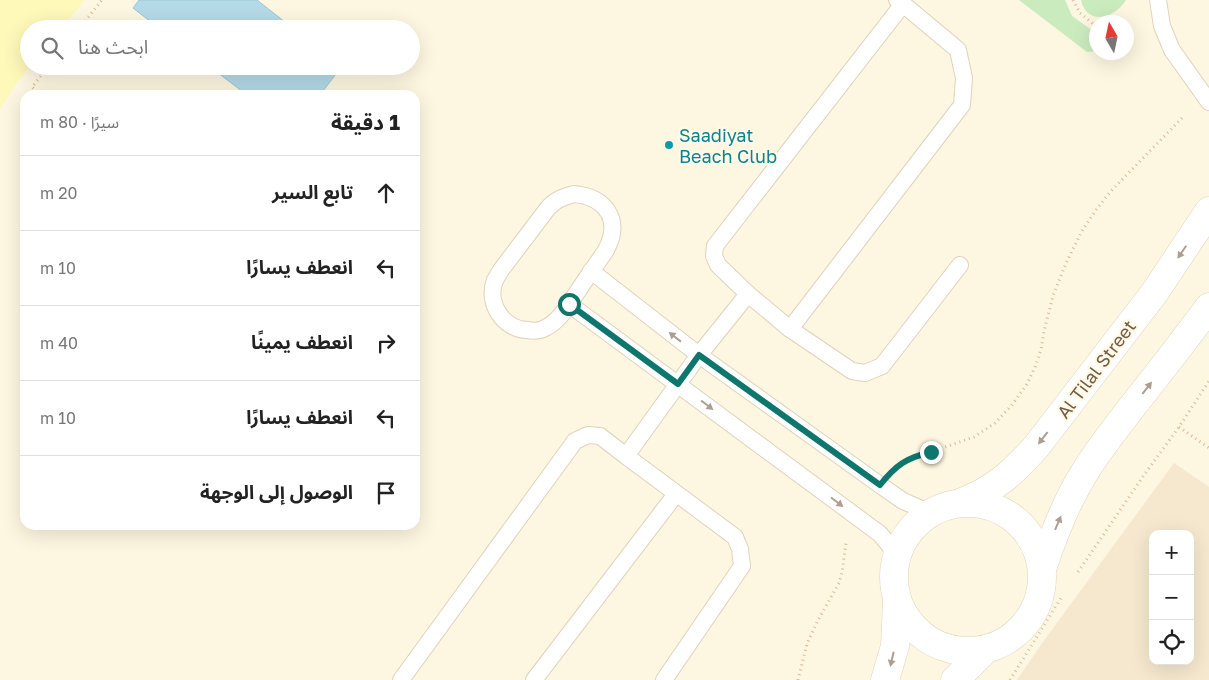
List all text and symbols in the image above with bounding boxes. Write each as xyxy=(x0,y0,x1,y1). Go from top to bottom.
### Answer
north arrow xyxy=(1089,15,1134,60)
search box xyxy=(20,20,420,75)
icon: search xyxy=(38,34,66,62)
text: ابحث هنا xyxy=(78,35,148,58)
text: 1 دقيقة xyxy=(331,109,400,135)
text: سيرًا · 80 m xyxy=(40,112,119,132)
place label: Saadiyat Beach Club xyxy=(679,124,777,167)
marker: Saadiyat Beach Club xyxy=(663,139,675,151)
icon: ahead xyxy=(372,179,400,207)
text: تابع السير xyxy=(272,180,353,203)
text: 20 m xyxy=(40,183,77,203)
one-way arrow xyxy=(1177,245,1187,259)
icon: left xyxy=(372,254,400,282)
text: انعطف يسارًا xyxy=(246,255,353,278)
text: 10 m xyxy=(40,258,76,278)
route start xyxy=(558,293,581,316)
street label: Al Tilal Street xyxy=(1052,315,1140,423)
icon: right xyxy=(372,329,400,357)
text: انعطف يمينًا xyxy=(251,330,353,353)
one-way arrow xyxy=(669,331,682,342)
text: 40 m xyxy=(40,333,78,353)
one-way arrow xyxy=(1142,381,1152,395)
one-way arrow xyxy=(700,400,713,411)
icon: left xyxy=(372,404,400,432)
text: انعطف يسارًا xyxy=(246,405,353,428)
text: 10 m xyxy=(40,408,76,428)
one-way arrow xyxy=(1037,431,1048,444)
route end xyxy=(920,441,943,464)
icon: arrive xyxy=(372,479,400,507)
text: الوصول إلى الوجهة xyxy=(200,480,353,503)
one-way arrow xyxy=(830,497,844,507)
one-way arrow xyxy=(1055,516,1063,530)
map controls xyxy=(1149,530,1194,665)
button: + xyxy=(1149,530,1194,575)
button: − xyxy=(1149,575,1194,620)
button: locate xyxy=(1149,620,1194,665)
one-way arrow xyxy=(888,651,896,666)

